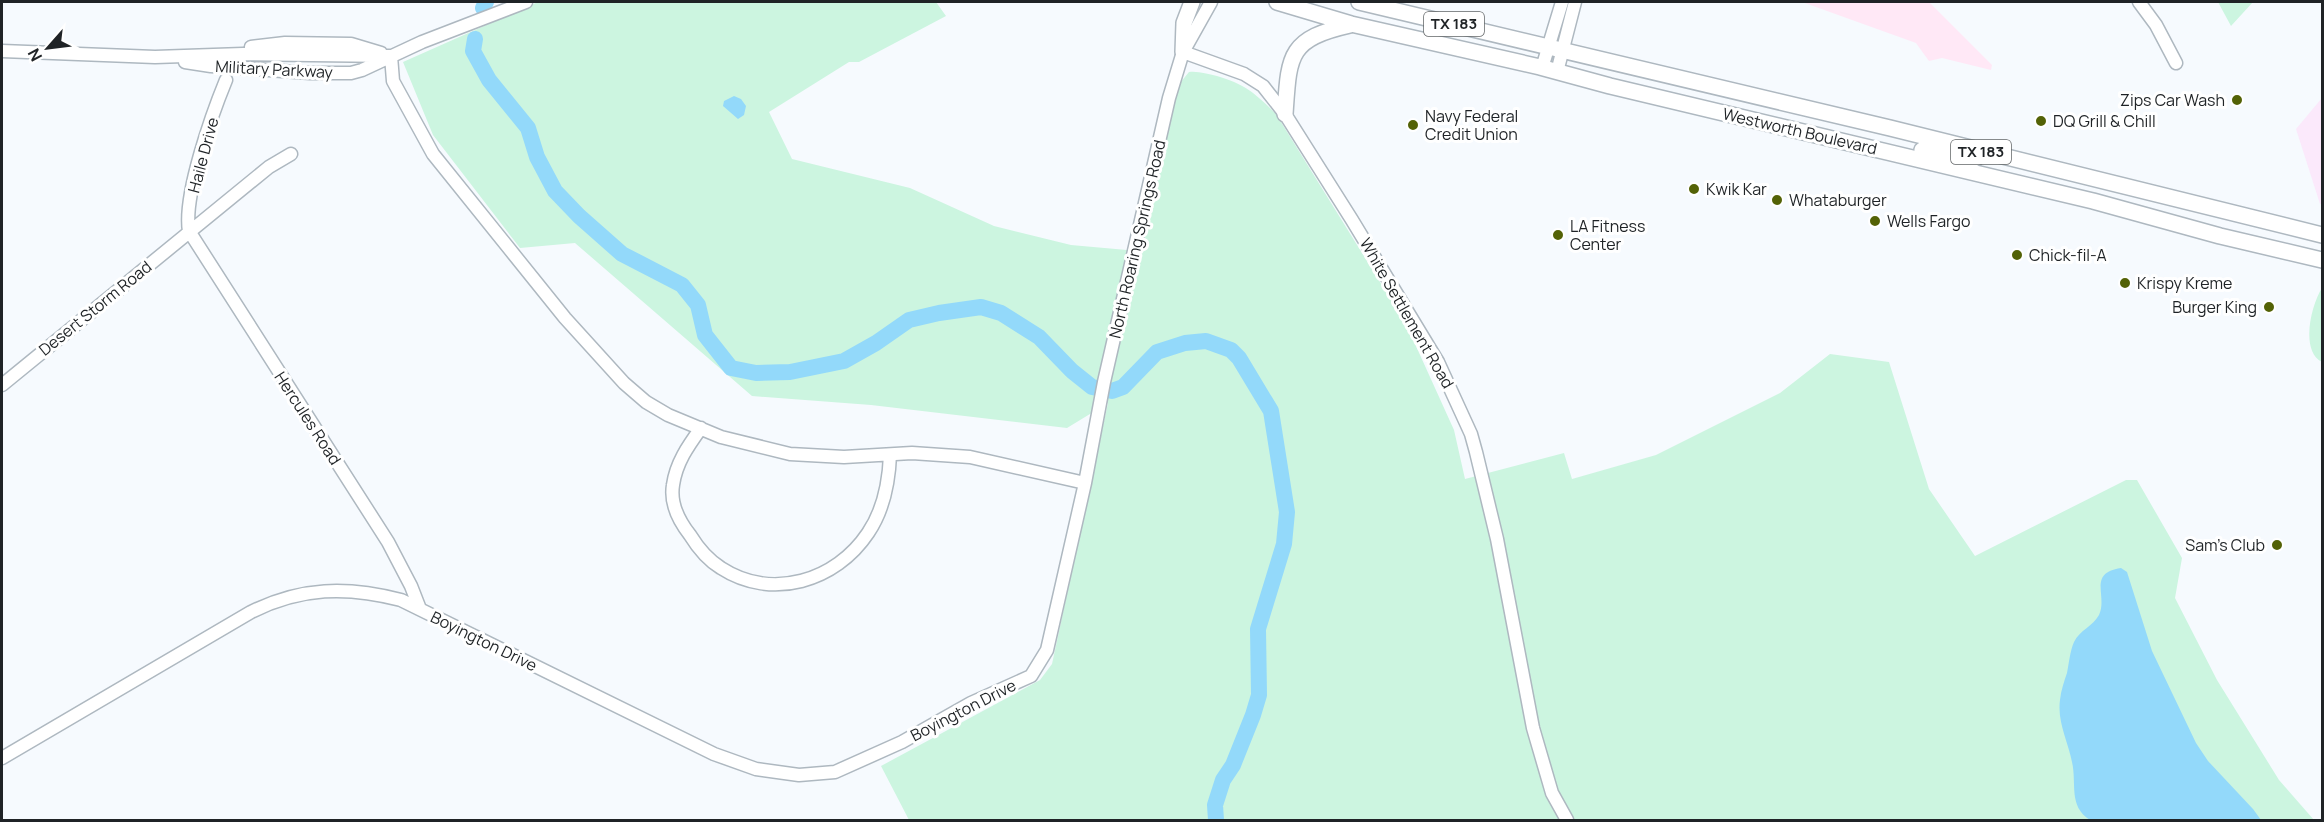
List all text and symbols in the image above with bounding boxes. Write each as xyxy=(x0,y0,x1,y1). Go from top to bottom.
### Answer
road number: TX 183 xyxy=(1424,12,1484,36)
north arrow xyxy=(18,18,78,78)
text: N xyxy=(22,45,47,65)
street label: Military Parkway xyxy=(215,55,334,83)
place label: Zips Car Wash xyxy=(2120,89,2225,111)
marker: Zips Car Wash xyxy=(2230,93,2244,107)
street label: Westworth Boulevard xyxy=(1721,103,1879,159)
place label: Navy Federal Credit Union xyxy=(1425,105,1518,145)
place label: DQ Grill & Chill xyxy=(2053,110,2156,132)
marker: DQ Grill & Chill xyxy=(2034,114,2048,128)
street label: Haile Drive xyxy=(182,115,224,195)
marker: Navy Federal Credit Union xyxy=(1406,118,1420,132)
street label: North Roaring Springs Road xyxy=(1103,138,1171,340)
road number: TX 183 xyxy=(1951,140,2011,164)
place label: Kwik Kar xyxy=(1706,178,1767,200)
marker: Kwik Kar xyxy=(1687,182,1701,196)
place label: Whataburger xyxy=(1789,189,1887,211)
marker: Whataburger xyxy=(1770,193,1784,207)
place label: Wells Fargo xyxy=(1887,210,1970,232)
marker: Wells Fargo xyxy=(1868,214,1882,228)
place label: LA Fitness Center xyxy=(1570,215,1645,255)
marker: LA Fitness Center xyxy=(1551,228,1565,242)
street label: White Settlement Road xyxy=(1355,234,1459,392)
place label: Chick-fil-A xyxy=(2029,244,2107,266)
marker: Chick-fil-A xyxy=(2010,248,2024,262)
street label: Desert Storm Road xyxy=(34,256,156,360)
place label: Krispy Kreme xyxy=(2137,272,2232,294)
marker: Krispy Kreme xyxy=(2118,276,2132,290)
place label: Burger King xyxy=(2172,296,2257,318)
marker: Burger King xyxy=(2262,300,2276,314)
street label: Hercules Road xyxy=(270,367,346,469)
place label: Sam's Club xyxy=(2185,534,2265,556)
marker: Sam's Club xyxy=(2270,538,2284,552)
street label: Boyington Drive xyxy=(427,606,541,676)
street label: Boyington Drive xyxy=(906,674,1020,746)

